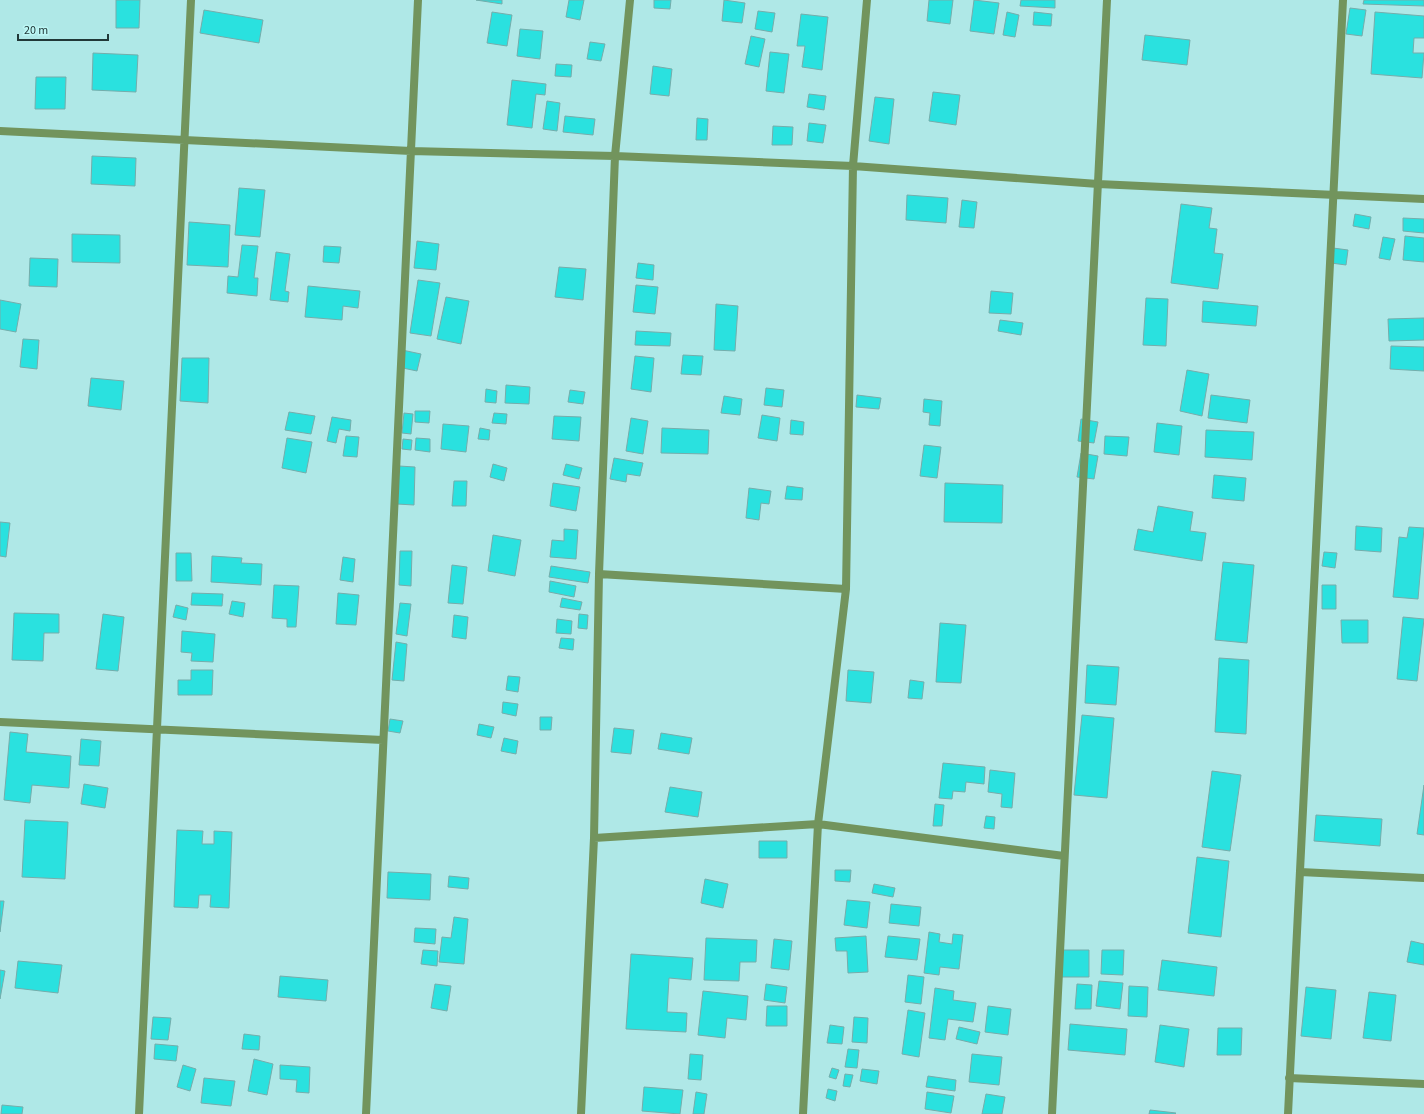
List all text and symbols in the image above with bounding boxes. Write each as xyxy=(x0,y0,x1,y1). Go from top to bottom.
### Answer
scale bar xyxy=(18,16,108,42)
text: 20 m xyxy=(24,22,48,39)

